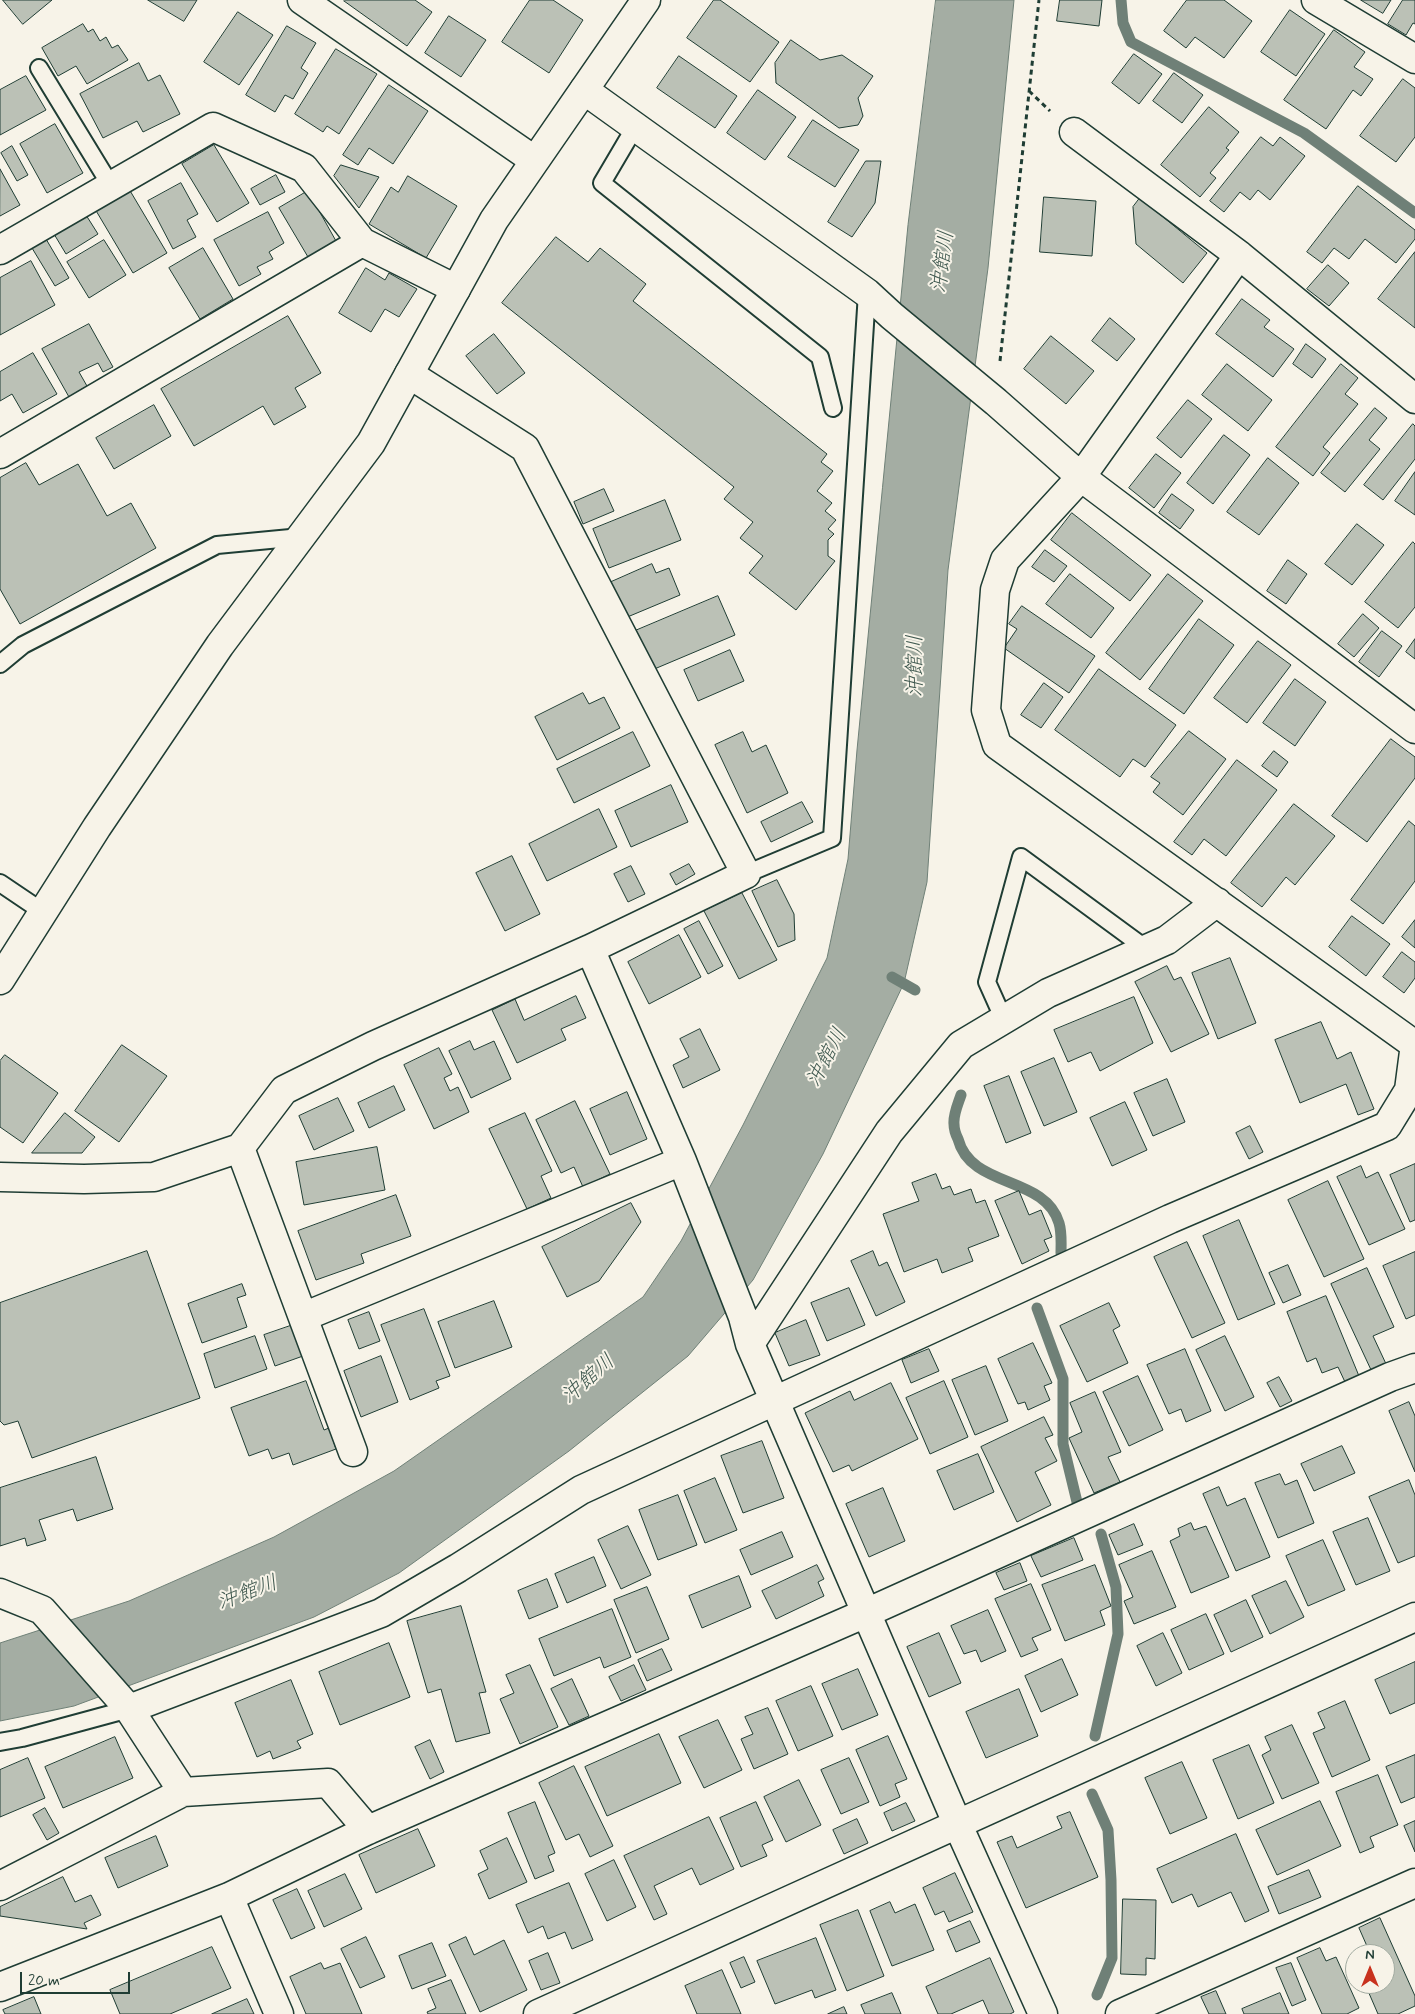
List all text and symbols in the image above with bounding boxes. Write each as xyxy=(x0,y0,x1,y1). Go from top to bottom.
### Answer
water label: 沖館川 xyxy=(927,229,961,295)
water label: 沖館川 xyxy=(904,635,930,697)
water label: 沖館川 xyxy=(802,1024,854,1092)
water label: 沖館川 xyxy=(557,1350,621,1410)
water label: 沖館川 xyxy=(214,1571,282,1617)
north arrow xyxy=(1345,1944,1395,1994)
text: N xyxy=(1365,1946,1375,1964)
scale bar xyxy=(22,1962,132,1994)
text: 20 m xyxy=(28,1971,60,1991)

